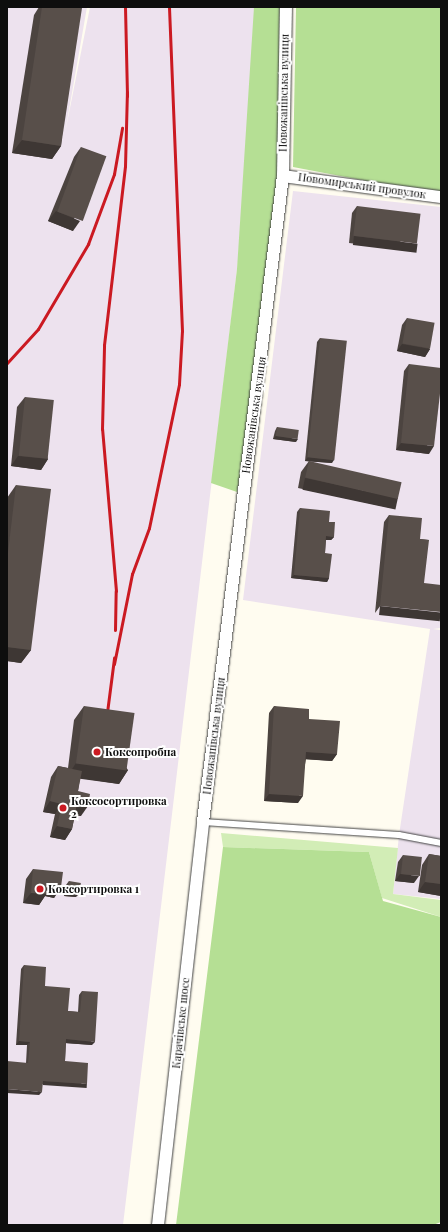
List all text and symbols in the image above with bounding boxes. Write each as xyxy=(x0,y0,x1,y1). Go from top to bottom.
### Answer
street label: Новожанівська вулиця xyxy=(276,34,292,152)
street label: Новомирський провулок xyxy=(297,170,427,202)
street label: Новожанівська вулиця xyxy=(239,356,269,474)
street label: Новожанівська вулиця xyxy=(200,677,228,795)
place label: Коксопробна xyxy=(105,745,176,759)
marker: Коксопробна xyxy=(92,747,102,757)
place label: Коксосортировка 2 xyxy=(71,795,167,821)
marker: Коксосортировка 2 xyxy=(58,803,68,813)
place label: Коксортировка 1 xyxy=(48,882,139,896)
marker: Коксортировка 1 xyxy=(35,884,45,894)
street label: Карачівське шосе xyxy=(170,977,192,1069)

